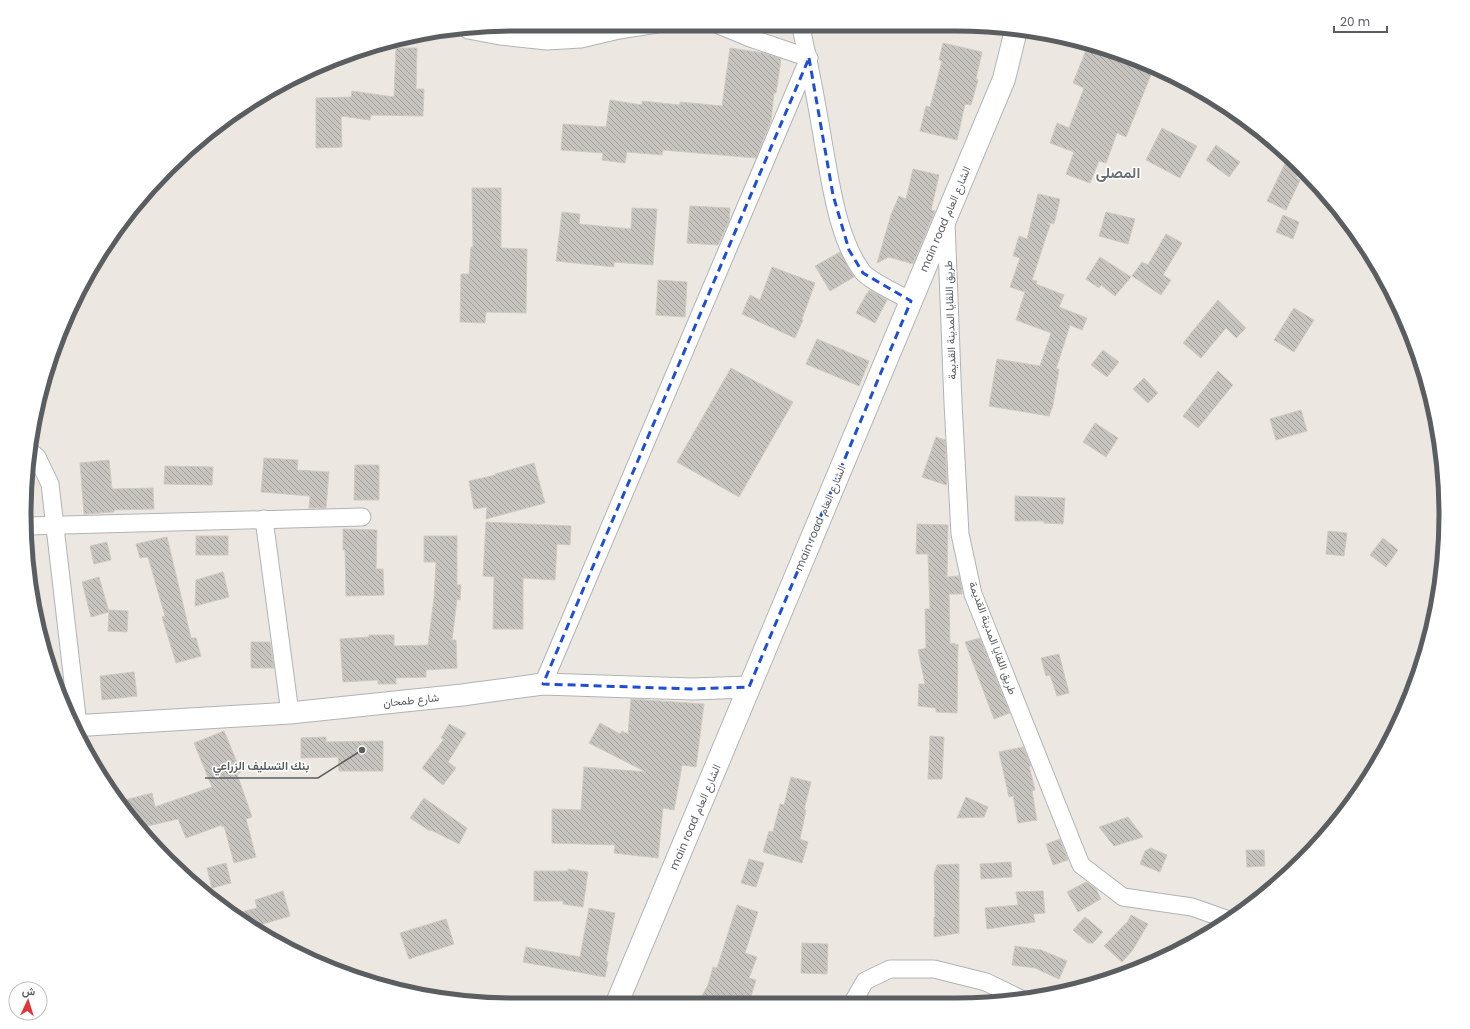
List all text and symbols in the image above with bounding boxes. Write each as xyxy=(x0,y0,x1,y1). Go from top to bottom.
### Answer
scale bar xyxy=(1334,8,1387,34)
text: 20 m xyxy=(1340,13,1370,30)
district label: المصلى xyxy=(1096,162,1140,183)
street label: main road الشارع العام xyxy=(916,164,974,274)
street label: طريق اللقايا المدينة القديمة xyxy=(940,260,960,380)
street label: main road الشارع العام xyxy=(791,463,849,573)
street label: طريق اللقايا المدينة القديمة xyxy=(965,579,1021,697)
street label: شارع طمحان xyxy=(382,689,440,711)
callout: بنك التسليف الزراعي xyxy=(205,754,318,778)
text: بنك التسليف الزراعي xyxy=(213,757,310,776)
street label: main road الشارع العام xyxy=(666,762,724,872)
north arrow xyxy=(8,981,48,1021)
text: ش xyxy=(22,983,36,999)

